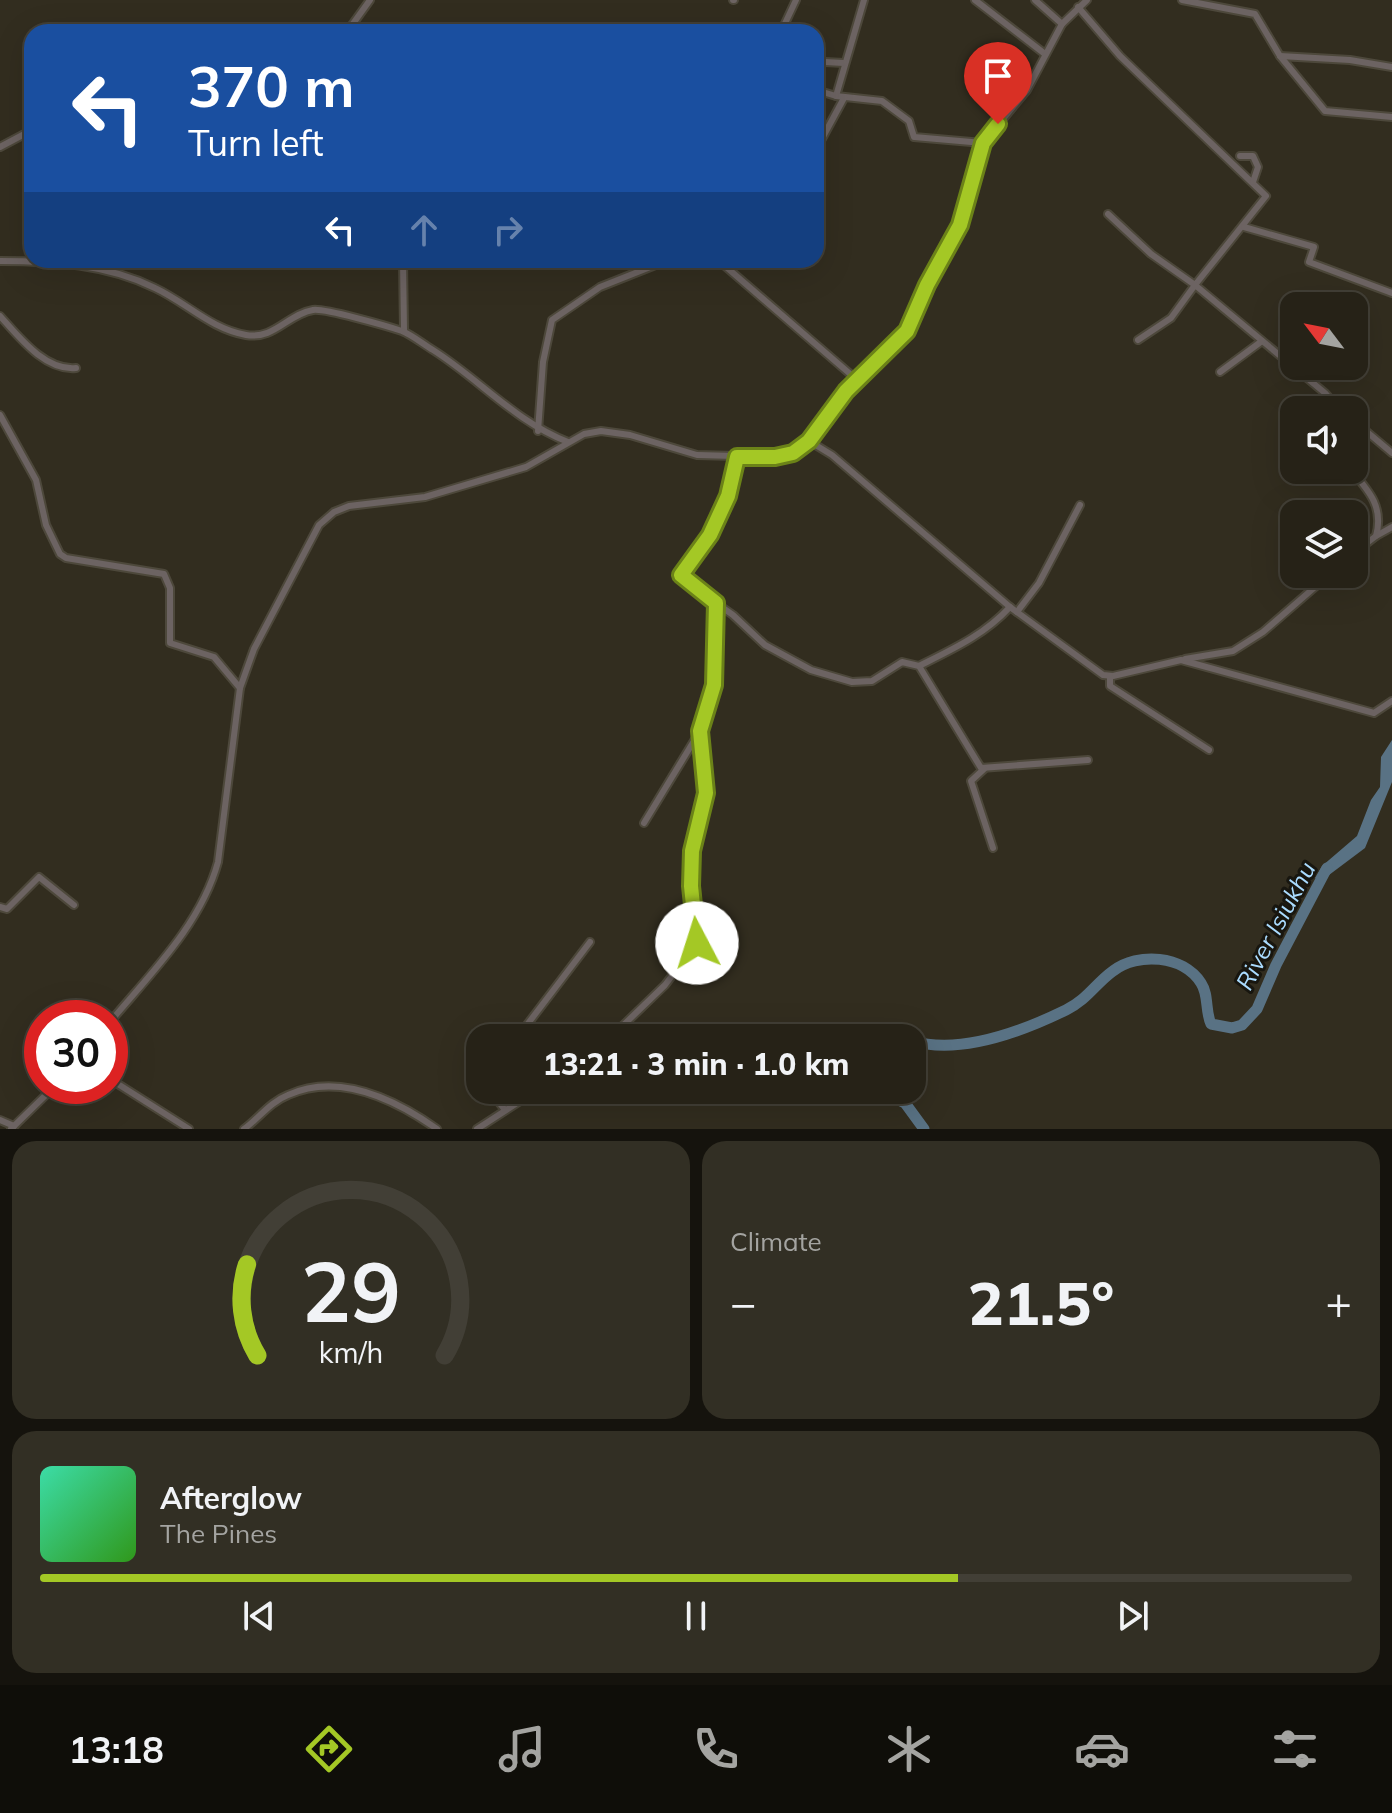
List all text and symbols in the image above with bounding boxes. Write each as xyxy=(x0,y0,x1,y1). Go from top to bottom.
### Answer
pin xyxy=(964,42,1032,124)
text: 370 m xyxy=(188,51,355,121)
icon: arrive xyxy=(976,54,1020,98)
icon: left xyxy=(56,56,160,160)
text: Turn left xyxy=(188,120,324,165)
icon: left xyxy=(318,208,362,252)
icon: ahead xyxy=(402,208,446,252)
icon: right xyxy=(486,208,530,252)
north arrow xyxy=(1280,292,1368,380)
map controls xyxy=(1280,292,1368,588)
button: sound xyxy=(1280,396,1368,484)
button: layers xyxy=(1280,500,1368,588)
water label: River Isiukhu xyxy=(1229,856,1321,995)
position arrow xyxy=(655,901,739,985)
speed limit sign: 30 xyxy=(24,1000,128,1104)
text: 13:21 · 3 min · 1.0 km xyxy=(543,1045,849,1083)
text: Climate xyxy=(730,1225,822,1258)
text: 29 xyxy=(301,1238,401,1343)
text: 21.5° xyxy=(968,1265,1114,1340)
text: − xyxy=(730,1275,756,1330)
text: + xyxy=(1326,1275,1352,1330)
text: km/h xyxy=(319,1334,383,1370)
text: Afterglow xyxy=(160,1479,302,1517)
text: The Pines xyxy=(160,1517,277,1550)
icon: previous xyxy=(237,1594,281,1638)
icon: pause xyxy=(674,1594,718,1638)
icon: next xyxy=(1111,1594,1155,1638)
icon: directions xyxy=(301,1721,357,1777)
icon: music xyxy=(494,1721,550,1777)
icon: phone xyxy=(688,1721,744,1777)
icon: climate xyxy=(881,1721,937,1777)
icon: car xyxy=(1074,1721,1130,1777)
icon: filters xyxy=(1267,1721,1323,1777)
text: 13:18 xyxy=(69,1727,164,1772)

